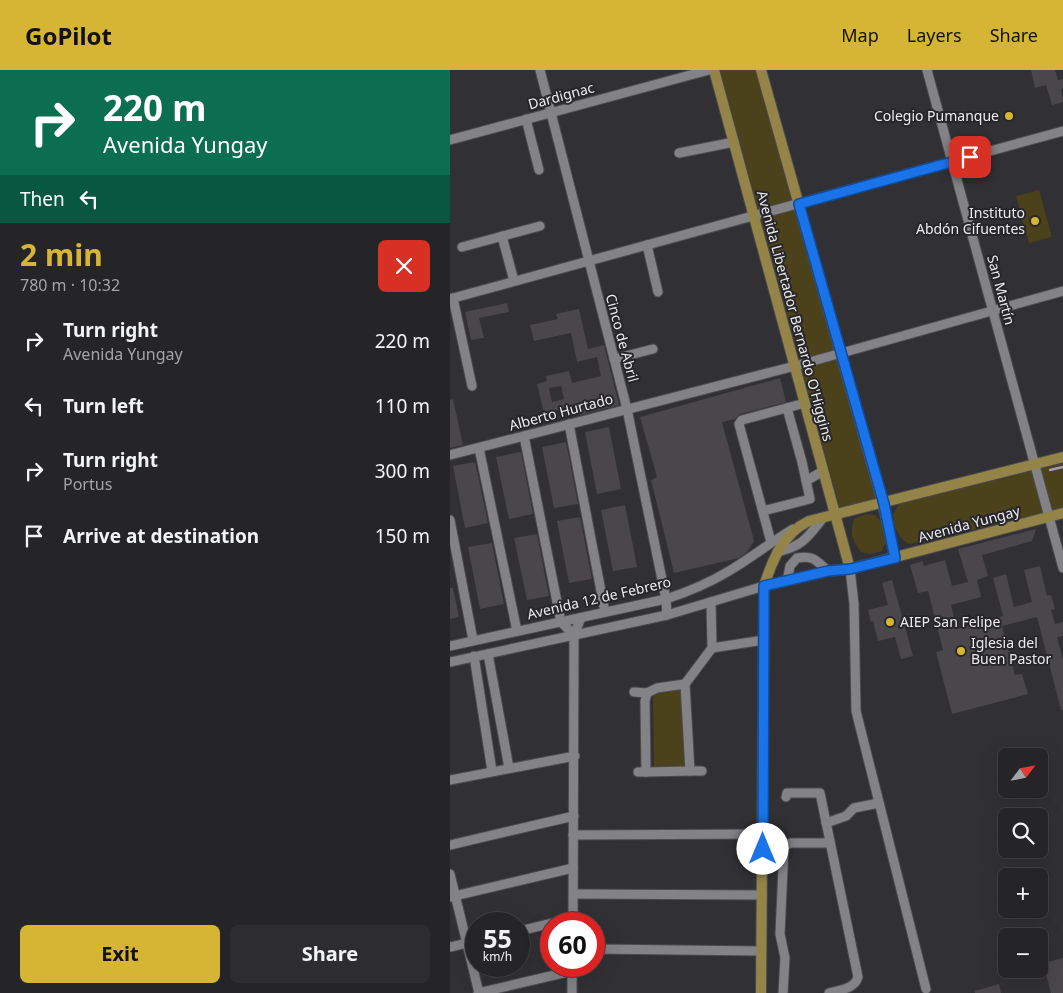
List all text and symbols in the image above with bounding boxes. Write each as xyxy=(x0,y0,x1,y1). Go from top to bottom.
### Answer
text: GoPilot xyxy=(25,19,112,52)
text: Map xyxy=(841,23,879,47)
text: Layers xyxy=(907,23,962,47)
text: Share xyxy=(990,23,1038,47)
street label: Dardignac xyxy=(526,78,596,113)
text: 220 m xyxy=(103,84,206,131)
icon: right xyxy=(20,90,85,155)
place label: Colegio Pumanque xyxy=(874,106,999,125)
marker: Colegio Pumanque xyxy=(1003,110,1015,122)
text: Avenida Yungay xyxy=(103,129,268,159)
pin xyxy=(949,136,991,178)
icon: arrive xyxy=(956,143,984,171)
icon: left xyxy=(75,185,103,213)
text: Then xyxy=(20,186,65,212)
street label: Avenida Libertador Bernardo O'Higgins xyxy=(753,188,838,444)
place label: Instituto Abdón Cifuentes xyxy=(916,203,1025,238)
marker: Instituto Abdón Cifuentes xyxy=(1029,215,1041,227)
text: 2 min xyxy=(20,234,103,275)
button: close xyxy=(378,240,430,292)
street label: San Martín xyxy=(983,253,1020,327)
text: 780 m · 10:32 xyxy=(20,274,120,296)
street label: Cinco de Abril xyxy=(602,292,643,384)
text: Turn right xyxy=(63,317,158,343)
icon: right xyxy=(20,327,48,355)
text: 220 m xyxy=(375,328,430,354)
text: Avenida Yungay xyxy=(63,343,183,365)
street label: Alberto Hurtado xyxy=(507,389,615,435)
icon: left xyxy=(20,392,48,420)
text: Turn left xyxy=(63,393,144,419)
text: 110 m xyxy=(375,393,430,419)
text: Turn right xyxy=(63,447,158,473)
icon: right xyxy=(20,457,48,485)
text: 300 m xyxy=(375,458,430,484)
text: Portus xyxy=(63,473,112,495)
street label: Avenida Yungay xyxy=(916,501,1023,546)
icon: arrive xyxy=(20,522,48,550)
text: Arrive at destination xyxy=(63,523,259,549)
text: 150 m xyxy=(375,523,430,549)
street label: Avenida 12 de Febrero xyxy=(525,572,673,623)
place label: AIEP San Felipe xyxy=(900,612,1000,631)
marker: AIEP San Felipe xyxy=(884,616,896,628)
place label: Iglesia del Buen Pastor xyxy=(971,633,1051,668)
marker: Iglesia del Buen Pastor xyxy=(955,645,967,657)
north arrow xyxy=(998,748,1048,798)
map controls xyxy=(998,748,1048,978)
button: search xyxy=(998,808,1048,858)
position arrow xyxy=(736,822,788,874)
button: + xyxy=(998,868,1048,918)
speed limit sign: 60 xyxy=(540,912,605,977)
text: 55 xyxy=(483,921,512,955)
button: Exit xyxy=(20,925,220,983)
button: Share xyxy=(230,925,430,983)
button: − xyxy=(998,928,1048,978)
text: km/h xyxy=(483,948,512,965)

